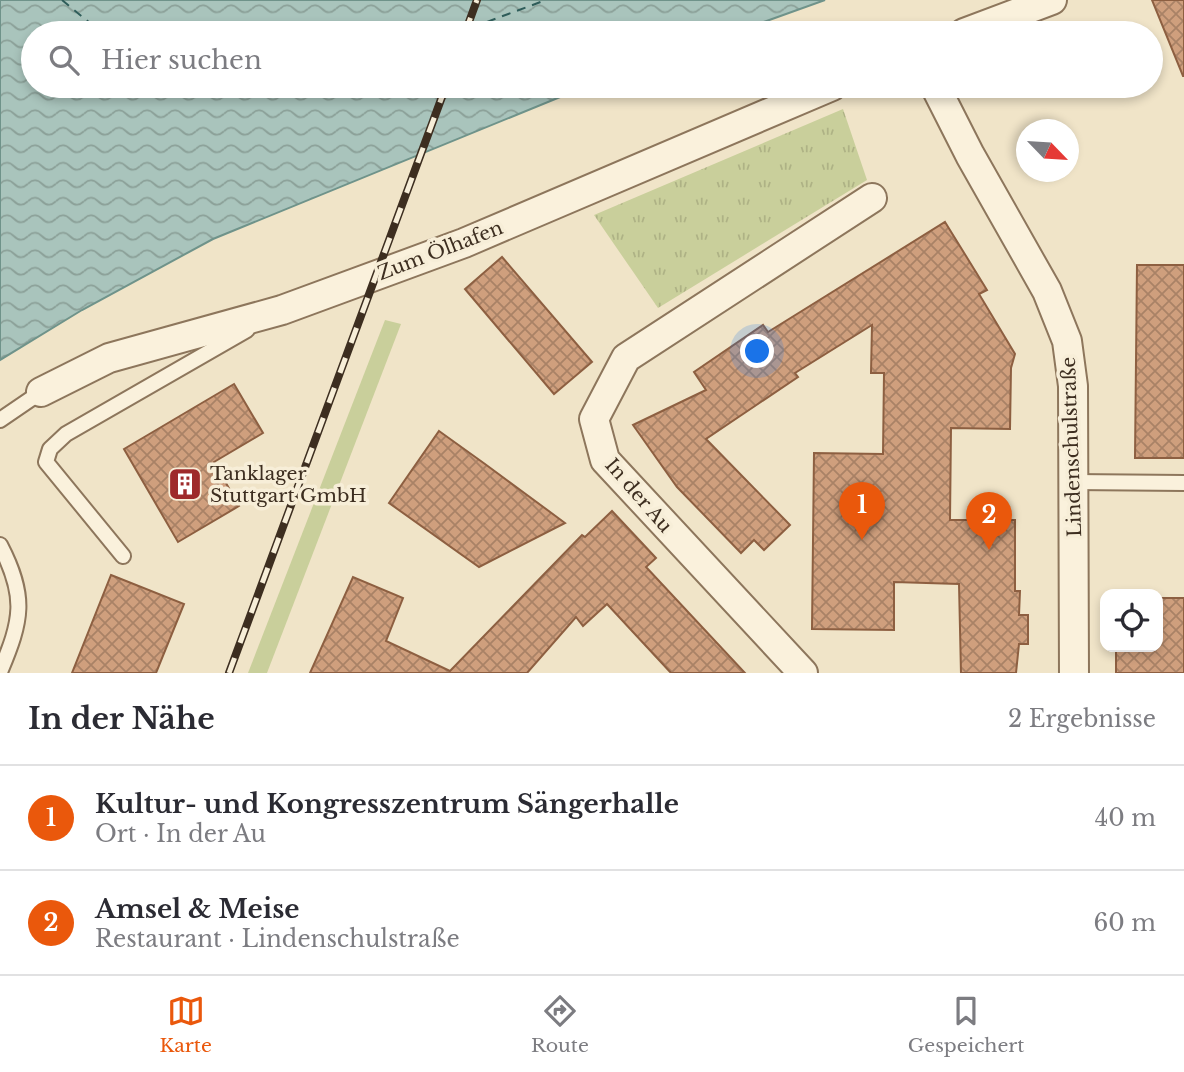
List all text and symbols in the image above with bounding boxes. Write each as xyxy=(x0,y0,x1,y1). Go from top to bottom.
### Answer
search box xyxy=(21,21,1163,98)
icon: search xyxy=(45,41,83,79)
text: Hier suchen xyxy=(101,44,262,76)
north arrow xyxy=(1016,119,1079,182)
street label: Zum Ölhafen xyxy=(374,216,506,285)
your location xyxy=(740,334,774,368)
street label: Lindenschulstraße xyxy=(1057,357,1086,537)
street label: In der Au xyxy=(600,454,677,537)
place label: Tanklager Stuttgart GmbH xyxy=(210,462,367,507)
building icon: Tanklager Stuttgart GmbH xyxy=(166,465,204,503)
pin: 1 xyxy=(839,482,885,540)
pin: 2 xyxy=(966,492,1012,550)
map controls xyxy=(1100,589,1163,652)
button: locate xyxy=(1100,589,1163,652)
text: In der Nähe xyxy=(28,700,215,737)
text: 2 Ergebnisse xyxy=(1008,705,1156,733)
text: Kultur- und Kongresszentrum Sängerhalle xyxy=(95,788,679,820)
text: 1 xyxy=(46,804,56,832)
text: 40 m xyxy=(1095,804,1156,832)
text: Ort · In der Au xyxy=(95,820,266,848)
text: Amsel & Meise xyxy=(95,893,299,925)
text: 2 xyxy=(44,909,58,937)
text: 60 m xyxy=(1094,909,1156,937)
text: Restaurant · Lindenschulstraße xyxy=(95,925,460,953)
tab: Karte xyxy=(159,992,212,1057)
tab: Route xyxy=(531,992,589,1057)
tab: Gespeichert xyxy=(908,992,1025,1057)

